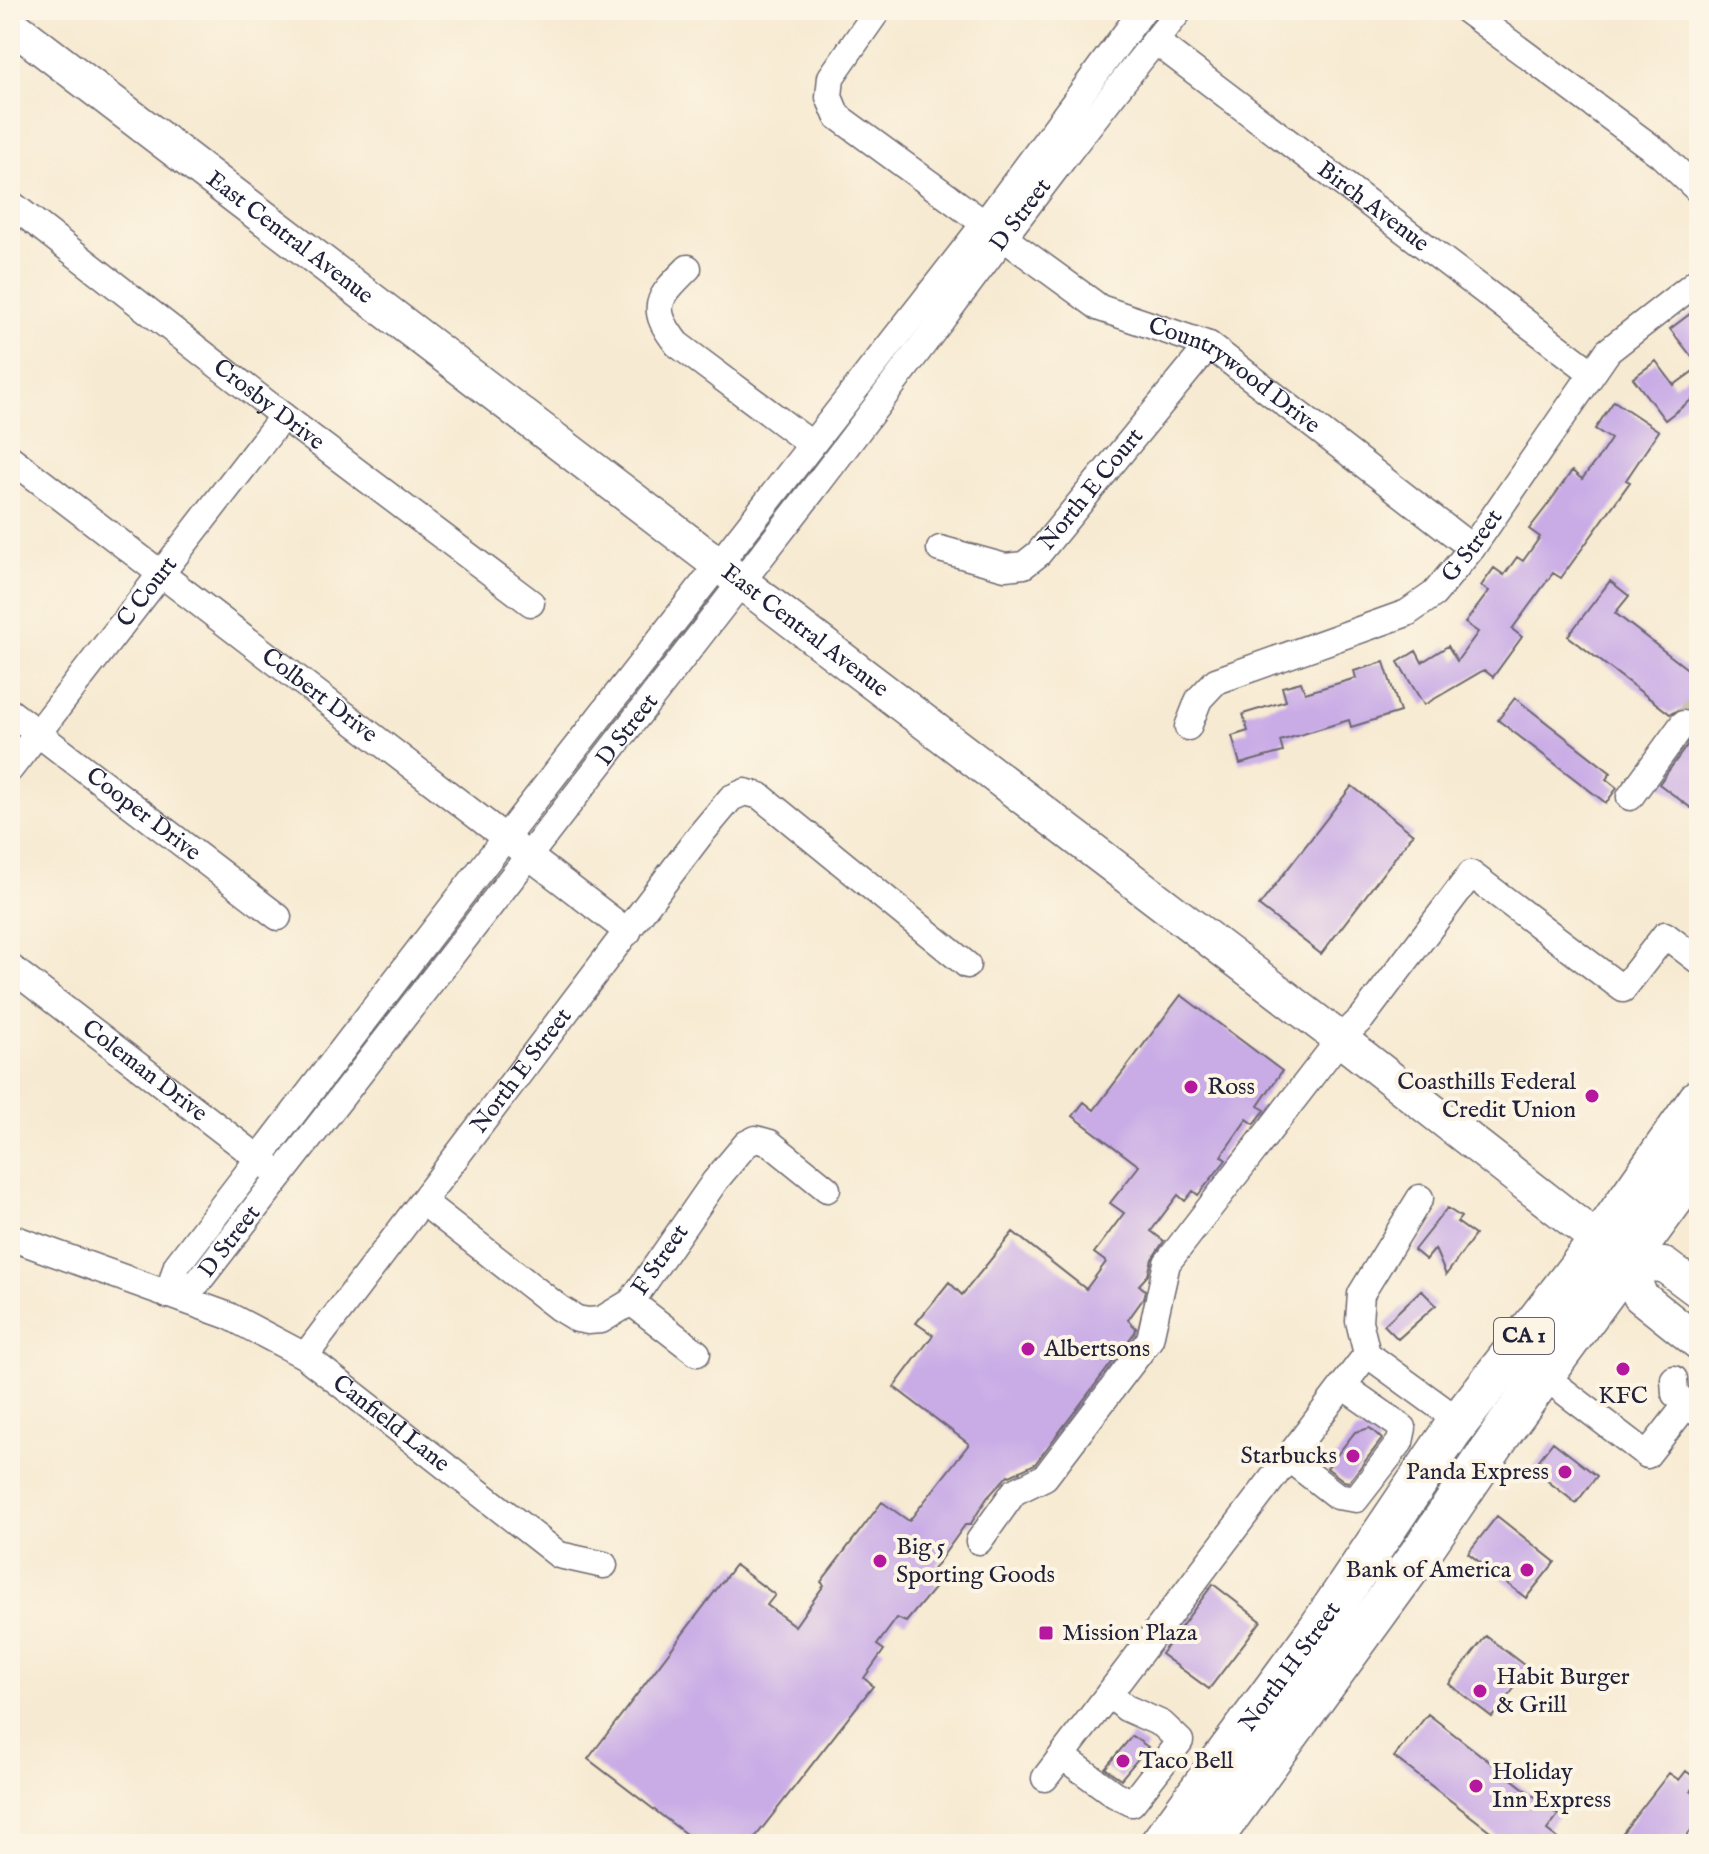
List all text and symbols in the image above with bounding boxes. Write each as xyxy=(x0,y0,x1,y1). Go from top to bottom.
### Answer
street label: Birch Avenue xyxy=(1311,154,1436,259)
street label: East Central Avenue xyxy=(200,164,380,311)
street label: D Street xyxy=(983,172,1058,258)
street label: Countrywood Drive xyxy=(1144,310,1326,441)
street label: Crosby Drive xyxy=(207,352,331,457)
street label: North E Court xyxy=(1032,422,1150,557)
street label: G Street xyxy=(1434,503,1510,589)
street label: C Court xyxy=(110,550,184,634)
street label: East Central Avenue xyxy=(715,557,895,704)
street label: Colbert Drive xyxy=(255,641,384,750)
street label: D Street xyxy=(589,687,665,773)
street label: Cooper Drive xyxy=(80,760,207,868)
street label: North E Street xyxy=(464,1002,579,1140)
street label: Coleman Drive xyxy=(76,1013,214,1129)
place label: Coasthills Federal Credit Union xyxy=(1397,1067,1576,1126)
place label: Ross xyxy=(1207,1072,1255,1103)
marker: Ross xyxy=(1182,1078,1200,1096)
marker: Coasthills Federal Credit Union xyxy=(1583,1087,1601,1105)
street label: D Street xyxy=(191,1199,267,1284)
street label: F Street xyxy=(625,1218,696,1302)
road number: CA 1 xyxy=(1494,1318,1554,1354)
place label: Albertsons xyxy=(1043,1334,1150,1365)
marker: Albertsons xyxy=(1019,1340,1037,1358)
marker: KFC xyxy=(1614,1360,1632,1378)
street label: Canfield Lane xyxy=(326,1368,456,1479)
place label: KFC xyxy=(1598,1381,1648,1412)
place label: Starbucks xyxy=(1241,1441,1337,1472)
marker: Starbucks xyxy=(1344,1447,1362,1465)
place label: Panda Express xyxy=(1406,1457,1549,1488)
marker: Panda Express xyxy=(1556,1463,1574,1481)
place label: Big 5 Sporting Goods xyxy=(896,1532,1055,1591)
marker: Big 5 Sporting Goods xyxy=(871,1552,889,1570)
place label: Bank of America xyxy=(1346,1555,1512,1586)
marker: Bank of America xyxy=(1518,1561,1536,1579)
street label: North H Street xyxy=(1232,1596,1348,1738)
place label: Mission Plaza xyxy=(1062,1618,1198,1649)
marker: Mission Plaza xyxy=(1037,1624,1055,1642)
place label: Habit Burger & Grill xyxy=(1496,1662,1630,1721)
marker: Habit Burger & Grill xyxy=(1471,1682,1489,1700)
place label: Taco Bell xyxy=(1139,1746,1234,1777)
marker: Taco Bell xyxy=(1114,1752,1132,1770)
place label: Holiday Inn Express xyxy=(1492,1757,1611,1816)
marker: Holiday Inn Express xyxy=(1467,1777,1485,1795)

